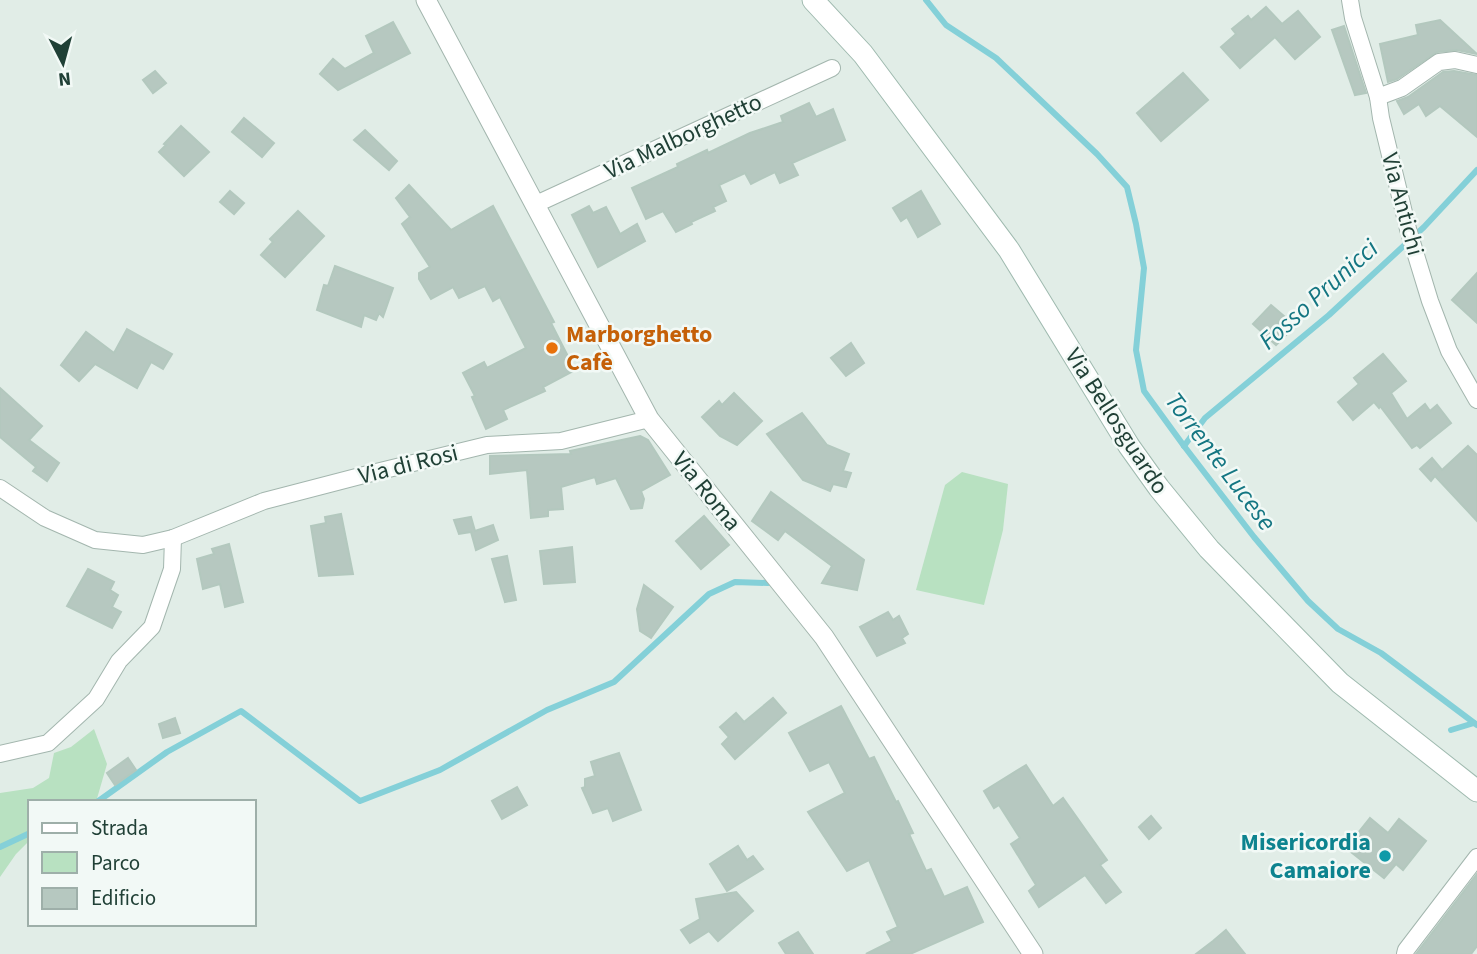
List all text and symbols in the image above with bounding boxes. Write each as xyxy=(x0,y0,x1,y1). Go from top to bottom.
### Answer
north arrow xyxy=(28,28,98,98)
text: N xyxy=(57,64,72,93)
street label: Via Malborghetto xyxy=(599,85,768,188)
street label: Via Antichi xyxy=(1372,149,1433,259)
water label: Fosso Prunicci xyxy=(1250,230,1387,358)
place label: Marborghetto Cafè xyxy=(566,317,712,380)
marker: Marborghetto Cafè xyxy=(544,340,560,356)
street label: Via Bellosguardo xyxy=(1056,341,1177,501)
water label: Torrente Lucese xyxy=(1156,384,1285,539)
street label: Via di Rosi xyxy=(355,435,462,494)
street label: Via Roma xyxy=(664,444,750,539)
legend xyxy=(28,800,256,926)
text: Strada xyxy=(91,813,148,843)
place label: Misericordia Camaiore xyxy=(1241,825,1371,888)
text: Parco xyxy=(91,848,140,878)
marker: Misericordia Camaiore xyxy=(1377,848,1393,864)
text: Edificio xyxy=(91,883,156,913)

